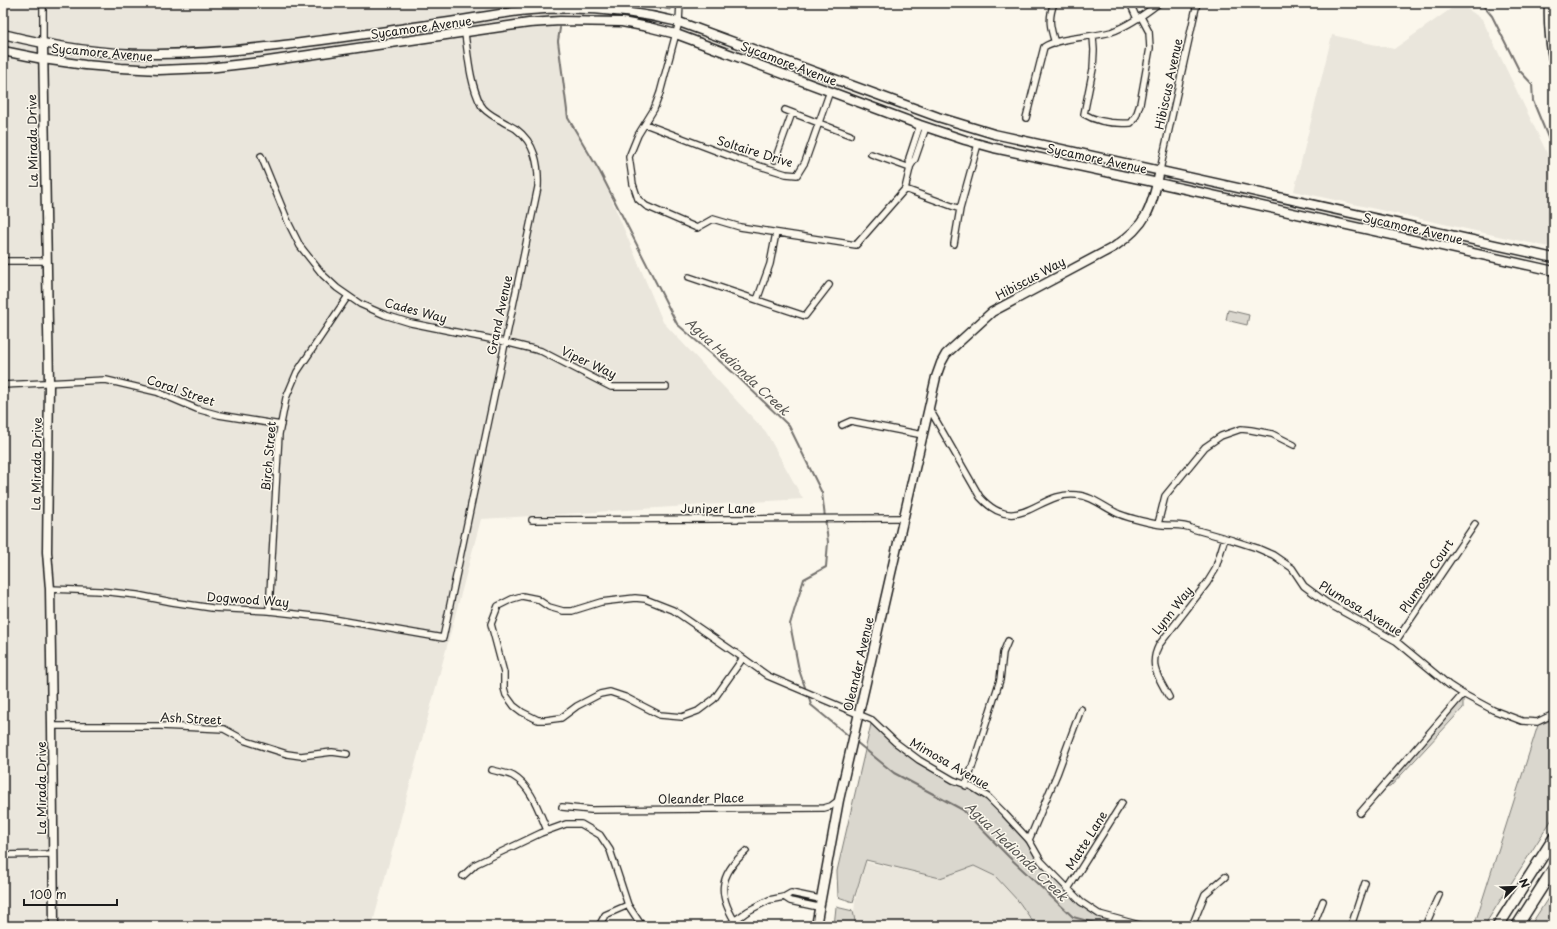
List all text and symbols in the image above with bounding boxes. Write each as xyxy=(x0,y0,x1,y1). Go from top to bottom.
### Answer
street label: Sycamore Avenue xyxy=(369,11,473,43)
street label: Sycamore Avenue xyxy=(738,36,840,90)
street label: Hibiscus Avenue xyxy=(1150,36,1187,131)
street label: Sycamore Avenue xyxy=(50,39,154,65)
street label: La Mirada Drive xyxy=(22,94,42,188)
street label: Soltaire Drive xyxy=(715,131,795,171)
street label: Sycamore Avenue xyxy=(1045,139,1149,178)
street label: Sycamore Avenue xyxy=(1361,208,1465,248)
street label: Hibiscus Way xyxy=(992,252,1068,304)
street label: Grand Avenue xyxy=(482,273,516,357)
street label: Cades Way xyxy=(383,293,449,327)
water label: Agua Hedionda Creek xyxy=(682,313,795,420)
street label: Viper Way xyxy=(558,341,620,383)
street label: Coral Street xyxy=(145,370,218,410)
street label: La Mirada Drive xyxy=(26,417,46,511)
street label: Birch Street xyxy=(256,420,280,492)
street label: Juniper Lane xyxy=(680,499,756,517)
street label: Plumosa Court xyxy=(1395,535,1457,617)
street label: Plumosa Avenue xyxy=(1316,576,1407,640)
street label: Lynn Way xyxy=(1147,582,1197,638)
street label: Dogwood Way xyxy=(206,587,290,611)
street label: Oleander Avenue xyxy=(838,615,878,713)
street label: Ash Street xyxy=(160,707,222,729)
street label: Mimosa Avenue xyxy=(907,733,994,793)
street label: La Mirada Drive xyxy=(32,741,50,835)
street label: Oleander Place xyxy=(658,788,744,808)
water label: Agua Hedionda Creek xyxy=(962,797,1073,906)
street label: Matte Lane xyxy=(1061,807,1111,873)
north arrow xyxy=(1495,867,1535,907)
text: N xyxy=(1515,876,1534,890)
scale bar xyxy=(24,881,117,907)
text: 100 m xyxy=(30,885,67,903)

